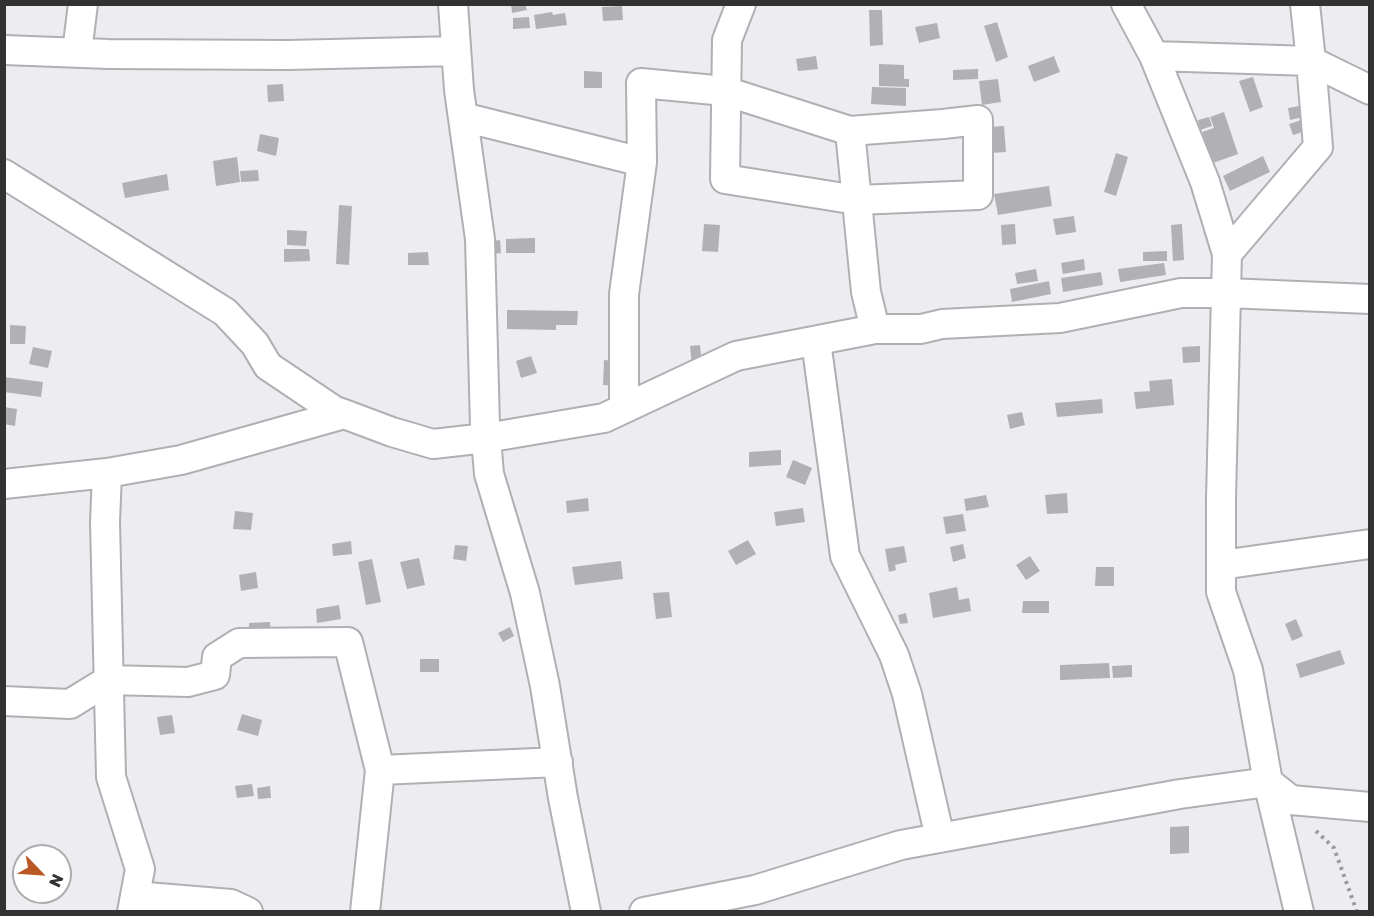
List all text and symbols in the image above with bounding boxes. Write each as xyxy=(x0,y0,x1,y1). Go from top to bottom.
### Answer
north arrow xyxy=(12,844,72,904)
text: N xyxy=(45,871,68,890)

